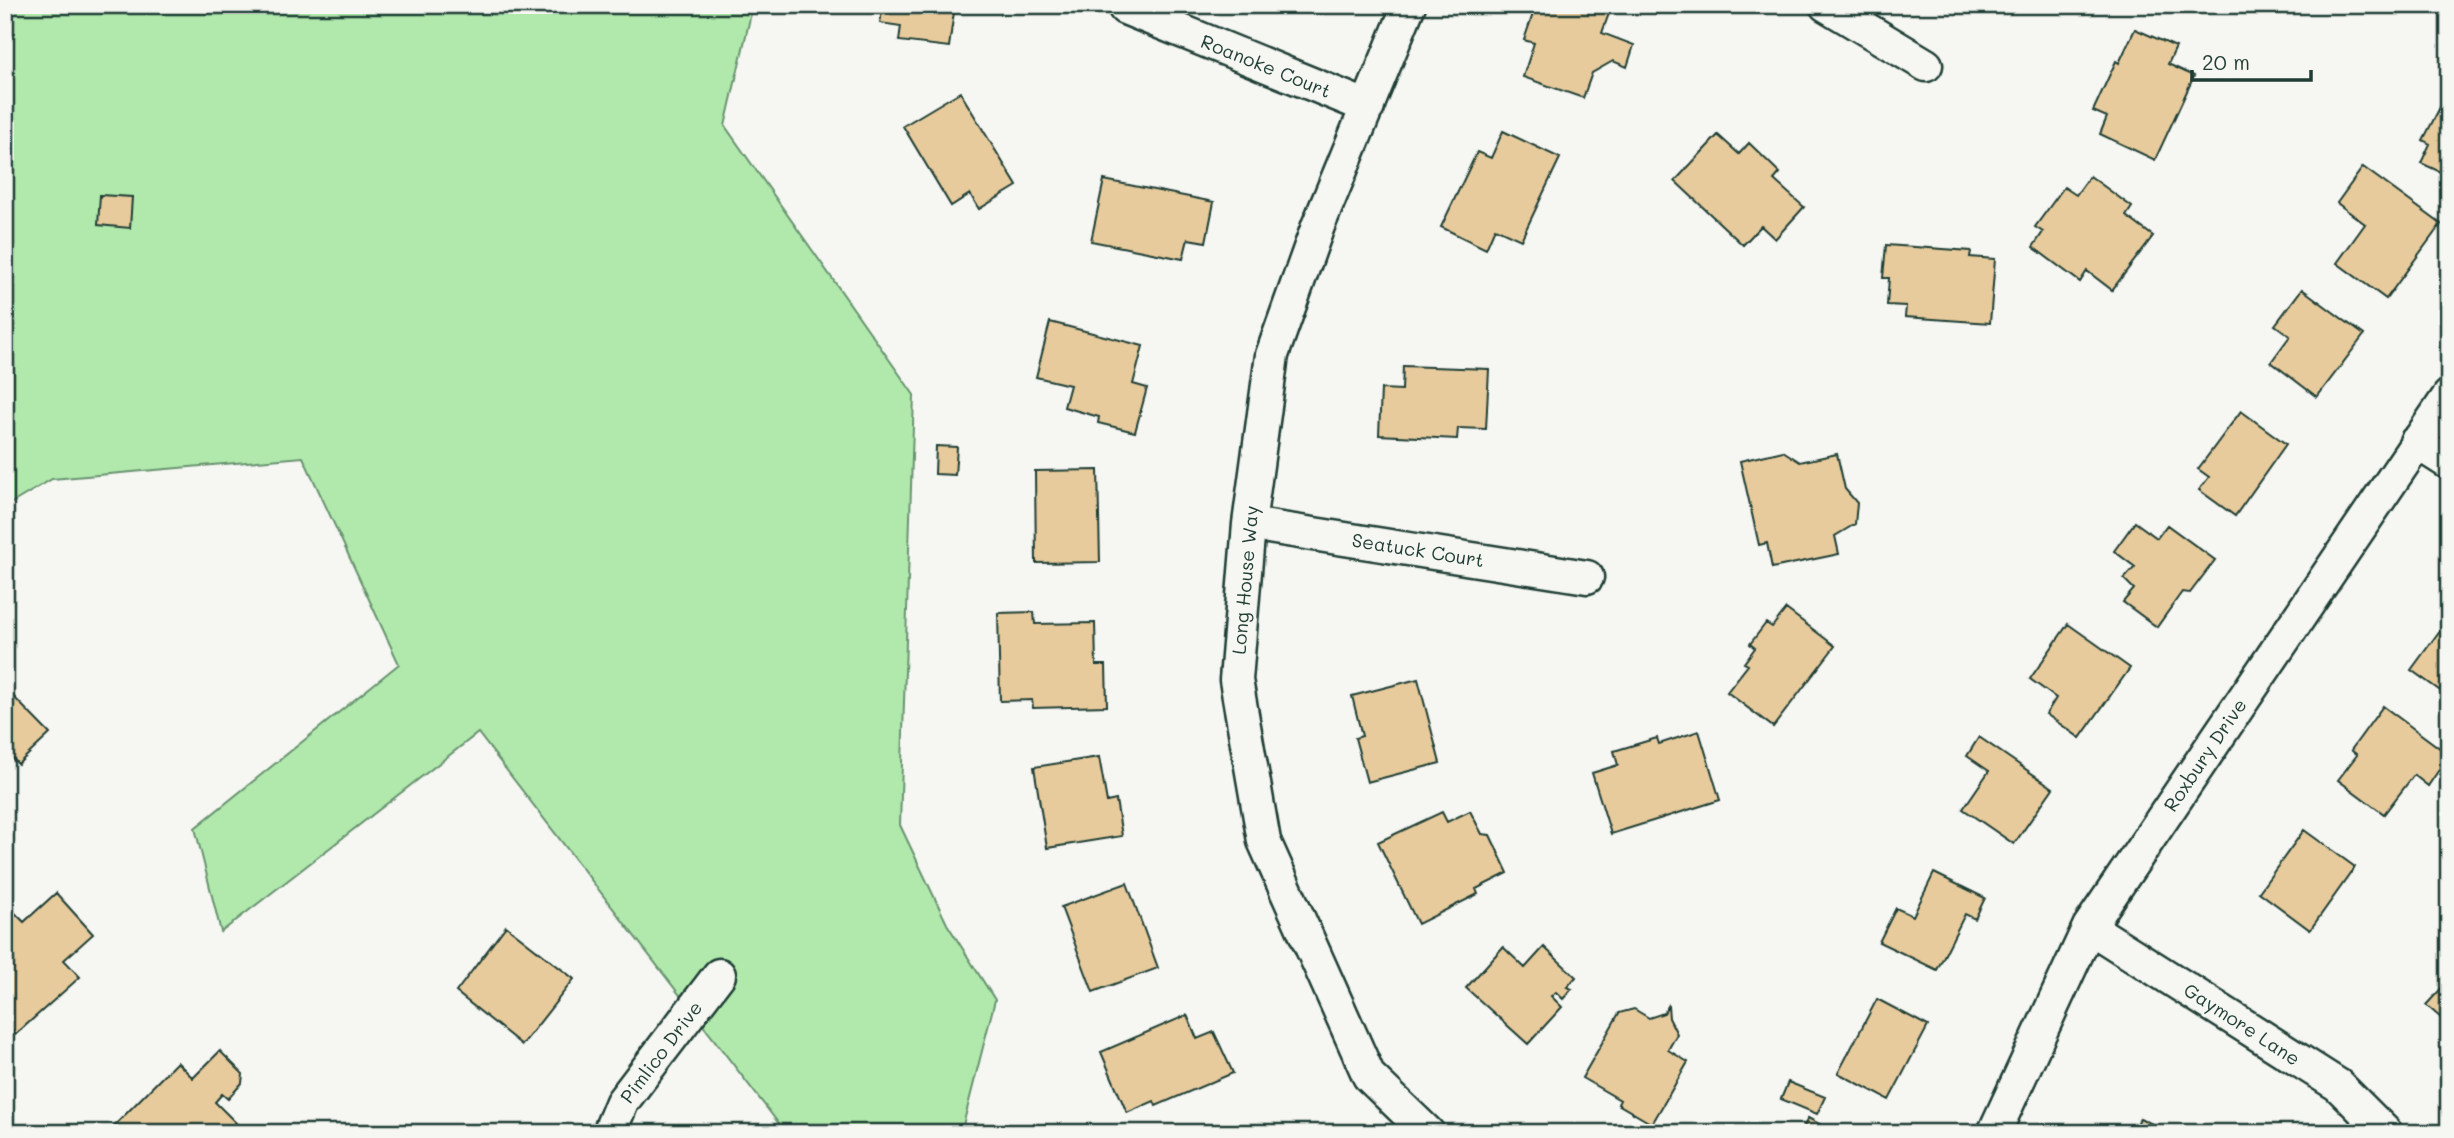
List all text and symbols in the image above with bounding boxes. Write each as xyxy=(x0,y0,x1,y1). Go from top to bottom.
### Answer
street label: Roanoke Court xyxy=(1197,28,1335,103)
scale bar xyxy=(2192,38,2310,82)
text: 20 m xyxy=(2202,48,2250,75)
street label: Long House Way xyxy=(1226,504,1263,656)
street label: Seatuck Court xyxy=(1350,527,1486,572)
street label: Roxbury Drive xyxy=(2157,693,2252,816)
street label: Gaymore Lane xyxy=(2179,977,2305,1070)
street label: Pimlico Drive xyxy=(614,996,707,1108)

